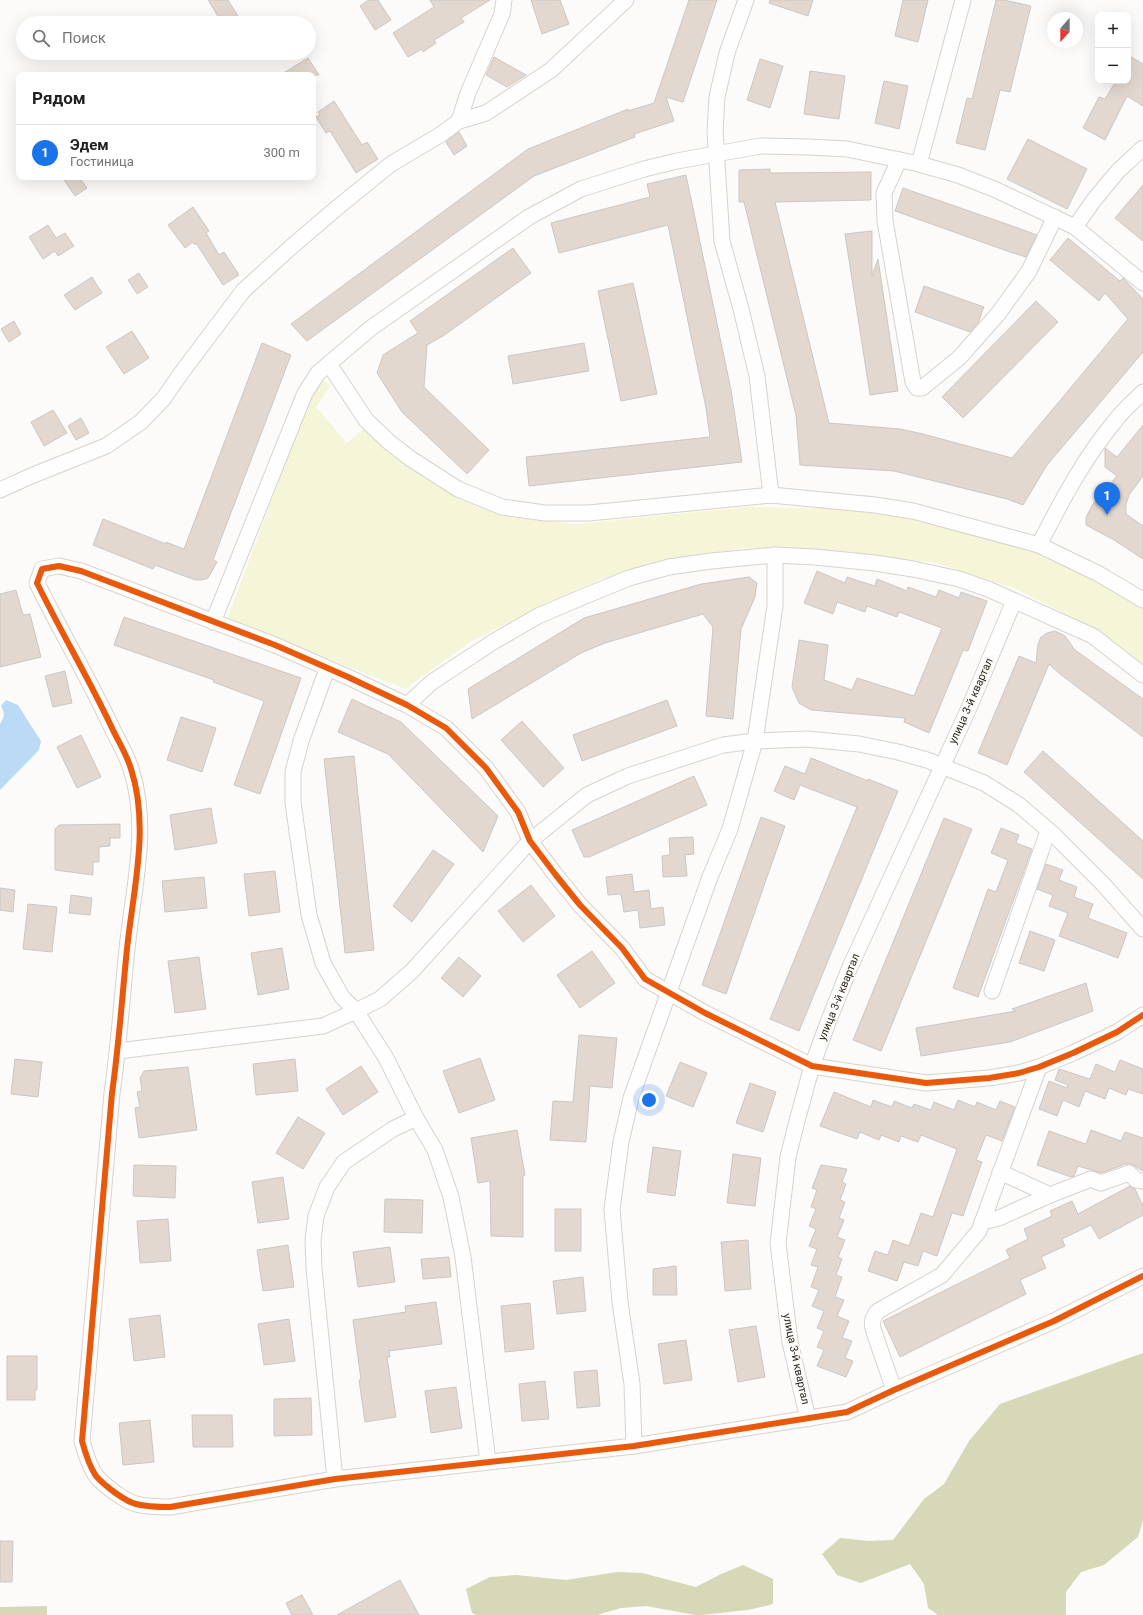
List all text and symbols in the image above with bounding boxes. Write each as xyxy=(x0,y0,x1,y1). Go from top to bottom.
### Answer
north arrow xyxy=(1047,12,1083,48)
map controls xyxy=(1095,12,1131,84)
button: + xyxy=(1095,12,1131,48)
search box xyxy=(16,16,316,60)
icon: search xyxy=(30,27,52,49)
text: Поиск xyxy=(62,29,106,47)
button: − xyxy=(1095,48,1131,84)
text: Рядом xyxy=(32,88,86,108)
text: Эдем xyxy=(70,136,109,154)
text: 1 xyxy=(41,145,49,160)
text: 300 m xyxy=(263,145,300,160)
text: Гостиница xyxy=(70,154,134,169)
pin: 1 xyxy=(1094,482,1120,515)
street label: улица 3-й квартал xyxy=(946,656,996,746)
street label: улица 3-й квартал xyxy=(816,952,862,1042)
your location xyxy=(639,1090,659,1110)
street label: улица 3-й квартал xyxy=(780,1312,812,1406)

